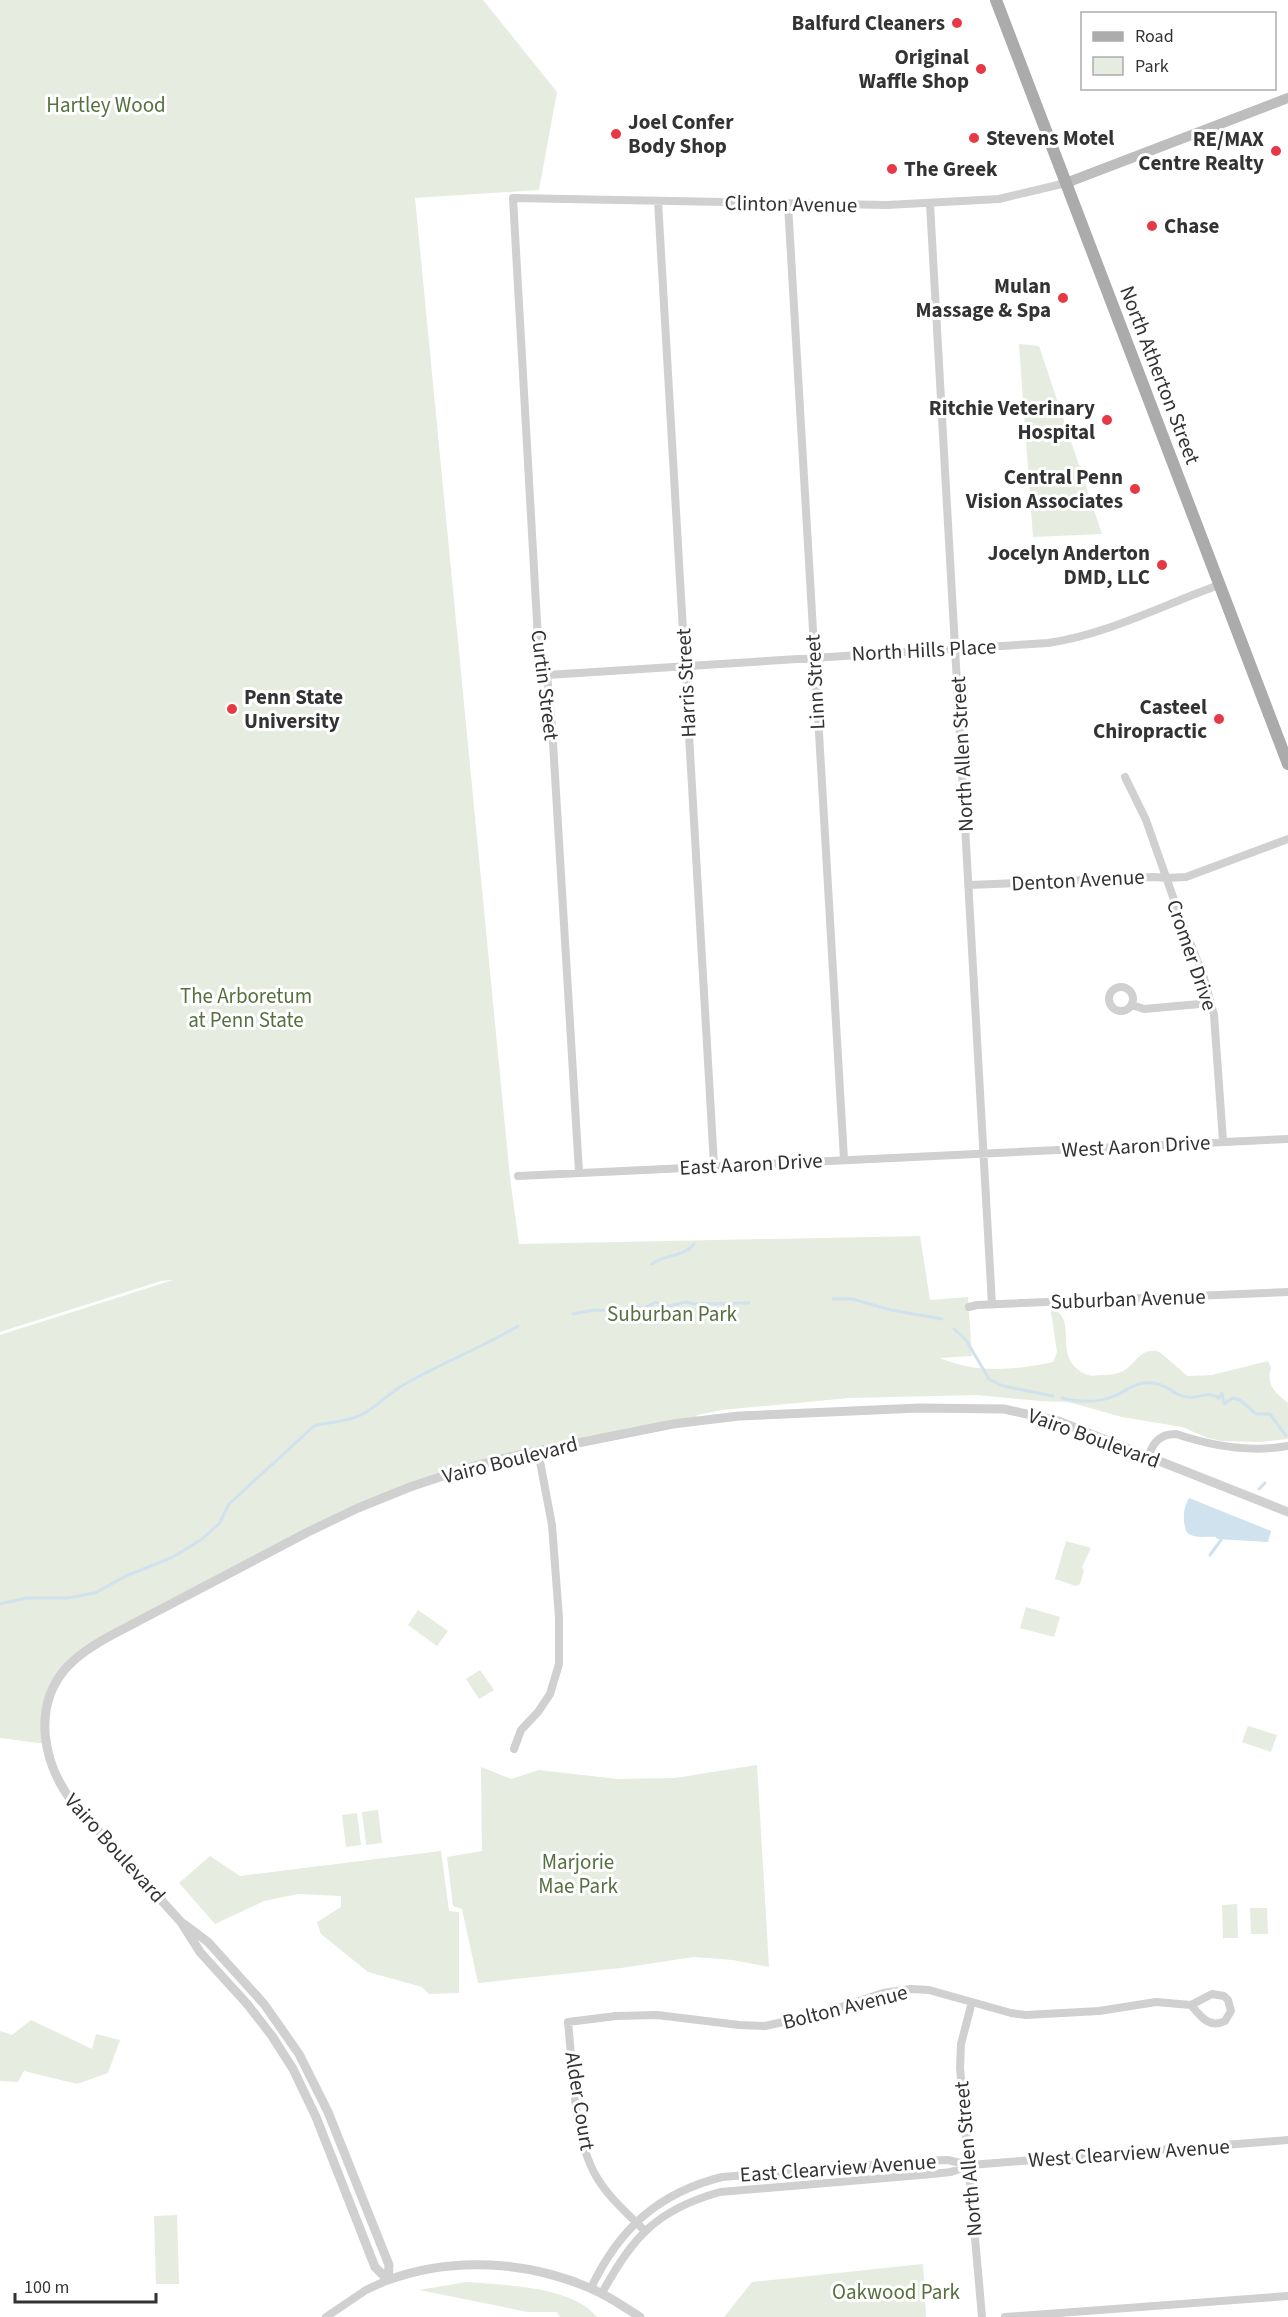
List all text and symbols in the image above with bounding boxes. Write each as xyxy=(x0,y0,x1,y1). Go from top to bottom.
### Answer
place label: Balfurd Cleaners xyxy=(791,8,945,38)
legend xyxy=(1081,12,1276,90)
marker: Balfurd Cleaners xyxy=(950,16,964,30)
text: Road xyxy=(1135,24,1174,49)
place label: Original Waffle Shop xyxy=(859,42,969,96)
text: Park xyxy=(1135,54,1169,79)
marker: Original Waffle Shop xyxy=(974,62,988,76)
park label: Hartley Wood xyxy=(46,90,166,120)
place label: Joel Confer Body Shop xyxy=(628,107,734,161)
place label: Stevens Motel xyxy=(986,123,1114,153)
place label: RE/MAX Centre Realty xyxy=(1138,124,1264,178)
marker: Joel Confer Body Shop xyxy=(609,127,623,141)
marker: Stevens Motel xyxy=(967,131,981,145)
marker: RE/MAX Centre Realty xyxy=(1269,144,1283,158)
place label: The Greek xyxy=(904,154,998,184)
marker: The Greek xyxy=(885,162,899,176)
street label: Clinton Avenue xyxy=(724,188,858,220)
place label: Chase xyxy=(1164,211,1220,241)
marker: Chase xyxy=(1145,219,1159,233)
place label: Mulan Massage & Spa xyxy=(916,271,1051,325)
street label: North Atherton Street xyxy=(1112,281,1208,469)
marker: Mulan Massage & Spa xyxy=(1056,291,1070,305)
place label: Ritchie Veterinary Hospital xyxy=(929,393,1095,447)
marker: Ritchie Veterinary Hospital xyxy=(1100,413,1114,427)
place label: Central Penn Vision Associates xyxy=(965,462,1123,516)
marker: Central Penn Vision Associates xyxy=(1128,482,1142,496)
place label: Jocelyn Anderton DMD, LLC xyxy=(988,538,1150,592)
marker: Jocelyn Anderton DMD, LLC xyxy=(1155,558,1169,572)
street label: Harris Street xyxy=(668,627,704,739)
street label: Curtin Street xyxy=(523,628,567,742)
street label: North Hills Place xyxy=(851,631,997,669)
street label: Linn Street xyxy=(798,634,832,730)
street label: North Allen Street xyxy=(943,675,981,833)
place label: Penn State University xyxy=(244,682,343,736)
place label: Casteel Chiropractic xyxy=(1093,692,1207,746)
marker: Penn State University xyxy=(225,702,239,716)
marker: Casteel Chiropractic xyxy=(1212,712,1226,726)
street label: Denton Avenue xyxy=(1011,862,1145,898)
street label: Cromer Drive xyxy=(1159,896,1225,1014)
park label: The Arboretum at Penn State xyxy=(180,981,312,1035)
street label: West Aaron Drive xyxy=(1061,1127,1211,1165)
street label: East Aaron Drive xyxy=(679,1145,823,1183)
street label: Suburban Avenue xyxy=(1050,1281,1206,1317)
park label: Suburban Park xyxy=(607,1299,738,1329)
street label: Vairo Boulevard xyxy=(1024,1400,1164,1476)
street label: Vairo Boulevard xyxy=(439,1429,581,1491)
street label: Vairo Boulevard xyxy=(58,1787,172,1909)
park label: Marjorie Mae Park xyxy=(538,1847,618,1901)
street label: Bolton Avenue xyxy=(779,1977,911,2037)
street label: Alder Court xyxy=(557,2050,603,2152)
street label: North Allen Street xyxy=(946,2080,990,2238)
street label: West Clearview Avenue xyxy=(1027,2131,1231,2175)
street label: East Clearview Avenue xyxy=(739,2146,937,2190)
scale bar xyxy=(15,2266,156,2304)
text: 100 m xyxy=(24,2275,69,2300)
park label: Oakwood Park xyxy=(832,2277,961,2307)

